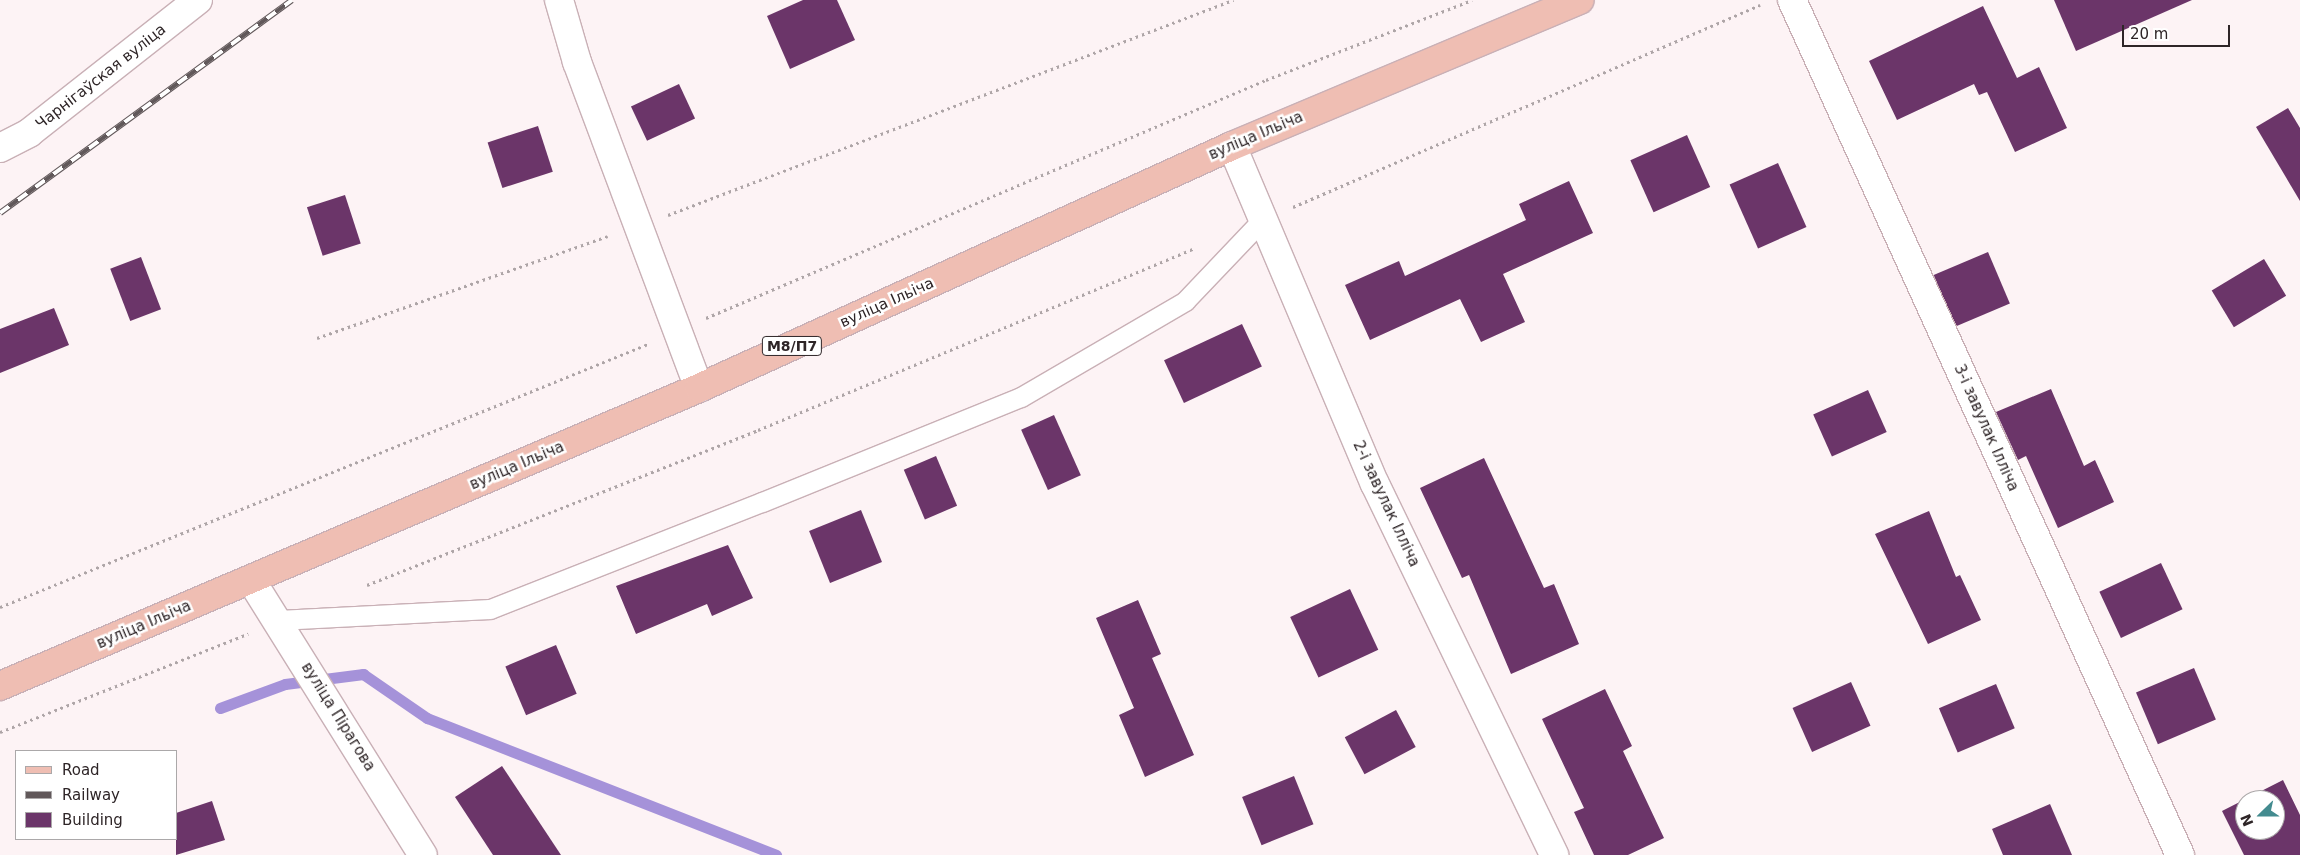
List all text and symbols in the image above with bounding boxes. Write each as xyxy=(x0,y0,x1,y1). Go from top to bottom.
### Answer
scale bar xyxy=(2125,15,2232,47)
street label: Чарнігаўская вуліца xyxy=(32,21,170,133)
text: 20 m xyxy=(2130,25,2168,43)
street label: вуліца Ільіча xyxy=(1206,108,1306,164)
street label: вуліца Ільіча xyxy=(837,274,937,332)
road number: М8/П7 xyxy=(761,334,823,358)
street label: 3-і завулак Ілліча xyxy=(1950,362,2022,494)
street label: вуліца Ільіча xyxy=(467,438,567,494)
street label: 2-і завулак Ілліча xyxy=(1349,438,1423,570)
street label: вуліца Ільіча xyxy=(94,597,194,653)
street label: вуліца Пірагова xyxy=(297,659,379,775)
legend xyxy=(15,750,178,840)
text: Road xyxy=(62,761,100,779)
text: Railway xyxy=(62,786,120,804)
north arrow xyxy=(2235,790,2285,840)
text: Building xyxy=(62,811,123,829)
text: N xyxy=(2237,812,2257,829)

